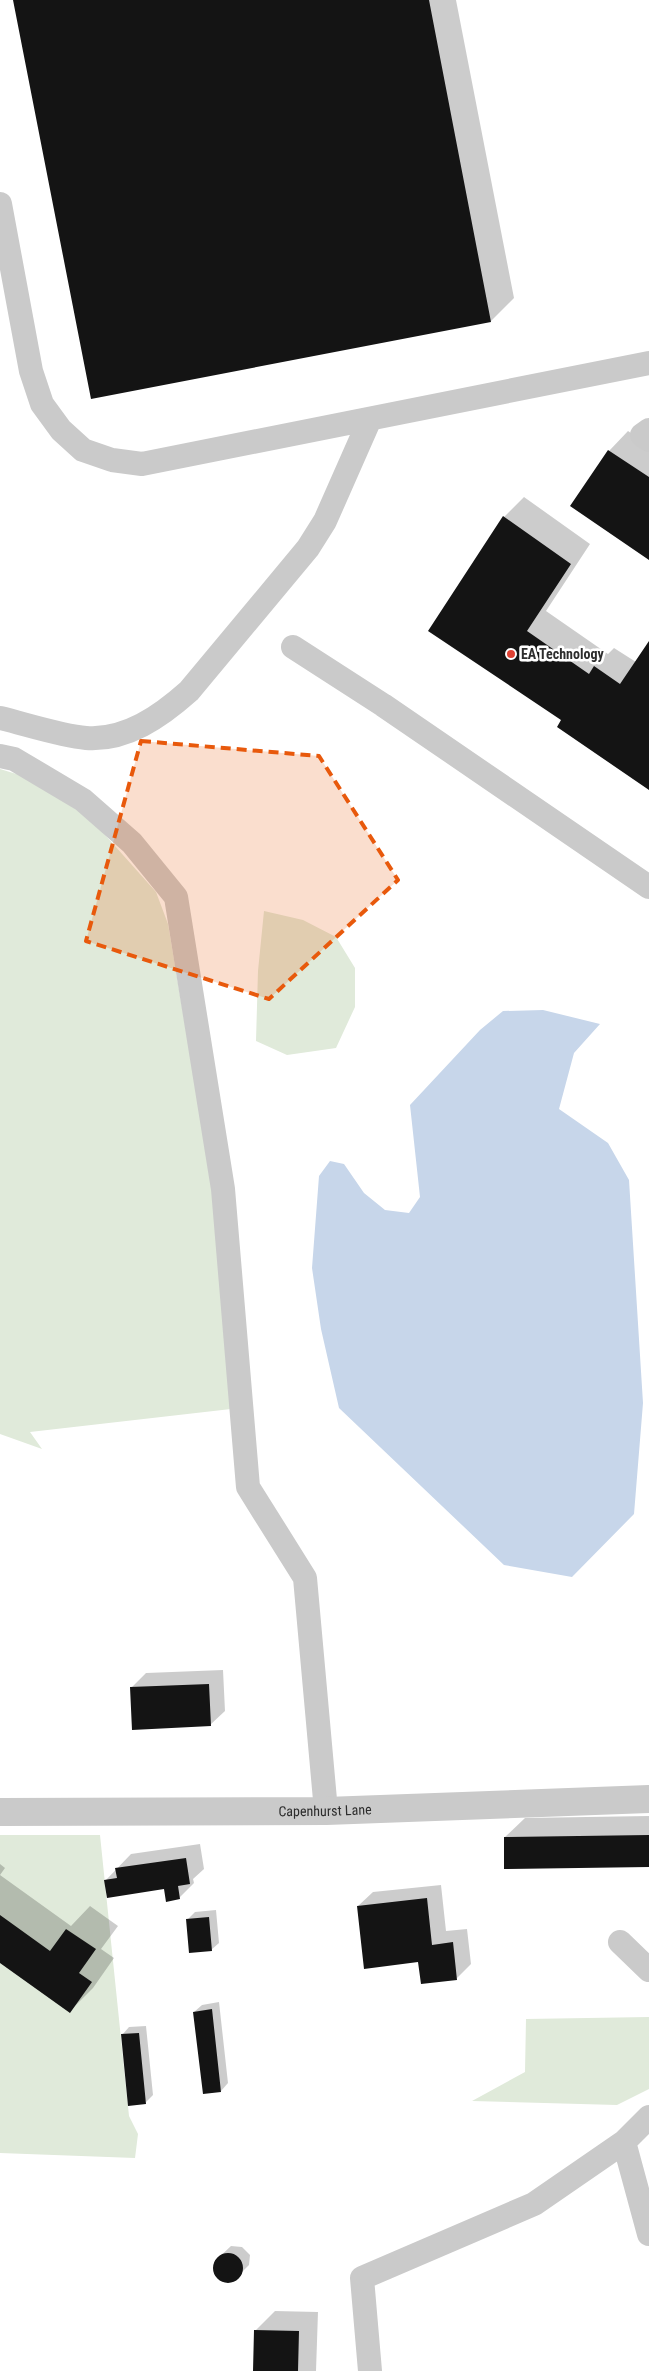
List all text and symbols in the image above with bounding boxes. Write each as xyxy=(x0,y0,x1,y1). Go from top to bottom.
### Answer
place label: EA Technology xyxy=(521,646,604,662)
marker: EA Technology xyxy=(505,648,517,660)
street label: Capenhurst Lane xyxy=(278,1801,372,1819)

